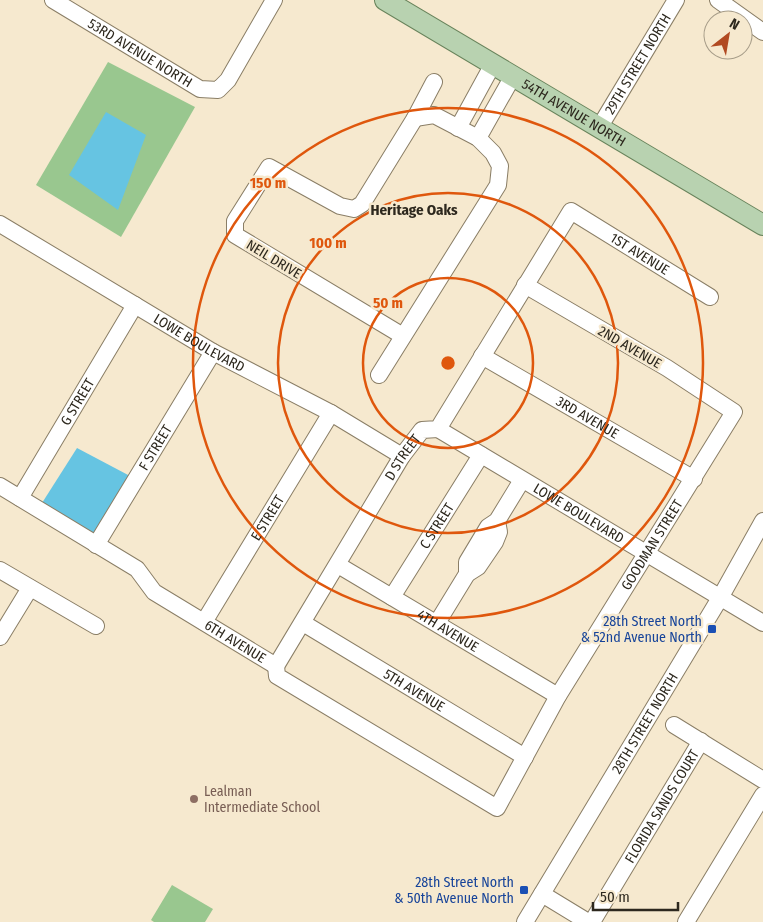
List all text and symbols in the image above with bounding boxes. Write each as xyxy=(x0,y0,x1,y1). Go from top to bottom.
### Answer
north arrow xyxy=(703,10,753,60)
street label: 29TH STREET NORTH xyxy=(601,11,675,117)
street label: 53RD AVENUE NORTH xyxy=(85,15,195,91)
text: N xyxy=(726,15,742,34)
street label: 54TH AVENUE NORTH xyxy=(519,75,629,150)
text: 150 m xyxy=(250,174,286,192)
district label: Heritage Oaks xyxy=(370,201,458,219)
street label: 1ST AVENUE xyxy=(607,229,672,279)
text: 100 m xyxy=(309,234,347,252)
street label: NEIL DRIVE xyxy=(243,236,305,283)
text: 50 m xyxy=(373,294,403,312)
street label: LOWE BOULEVARD xyxy=(150,310,247,376)
street label: 2ND AVENUE xyxy=(595,323,665,373)
centre of rings xyxy=(439,354,457,372)
street label: G STREET xyxy=(57,375,99,429)
street label: 3RD AVENUE xyxy=(553,393,622,443)
street label: F STREET xyxy=(135,422,176,473)
street label: D STREET xyxy=(381,431,425,484)
street label: LOWE BOULEVARD xyxy=(530,480,627,547)
street label: E STREET xyxy=(247,492,288,544)
street label: GOODMAN STREET xyxy=(618,496,687,593)
street label: C STREET xyxy=(416,500,458,552)
street label: 4TH AVENUE xyxy=(414,606,482,656)
place label: 28th Street North & 52nd Avenue North xyxy=(581,613,702,646)
street label: 6TH AVENUE xyxy=(201,617,269,667)
marker: 28th Street North & 52nd Avenue North xyxy=(706,623,718,635)
street label: 5TH AVENUE xyxy=(380,666,448,716)
street label: 28TH STREET NORTH xyxy=(608,670,682,777)
street label: FLORIDA SANDS COURT xyxy=(621,746,703,866)
place label: Lealman Intermediate School xyxy=(204,783,320,816)
marker: Lealman Intermediate School xyxy=(188,793,200,805)
place label: 28th Street North & 50th Avenue North xyxy=(394,874,514,907)
scale bar xyxy=(593,880,678,912)
marker: 28th Street North & 50th Avenue North xyxy=(518,884,530,896)
text: 50 m xyxy=(600,888,630,906)

